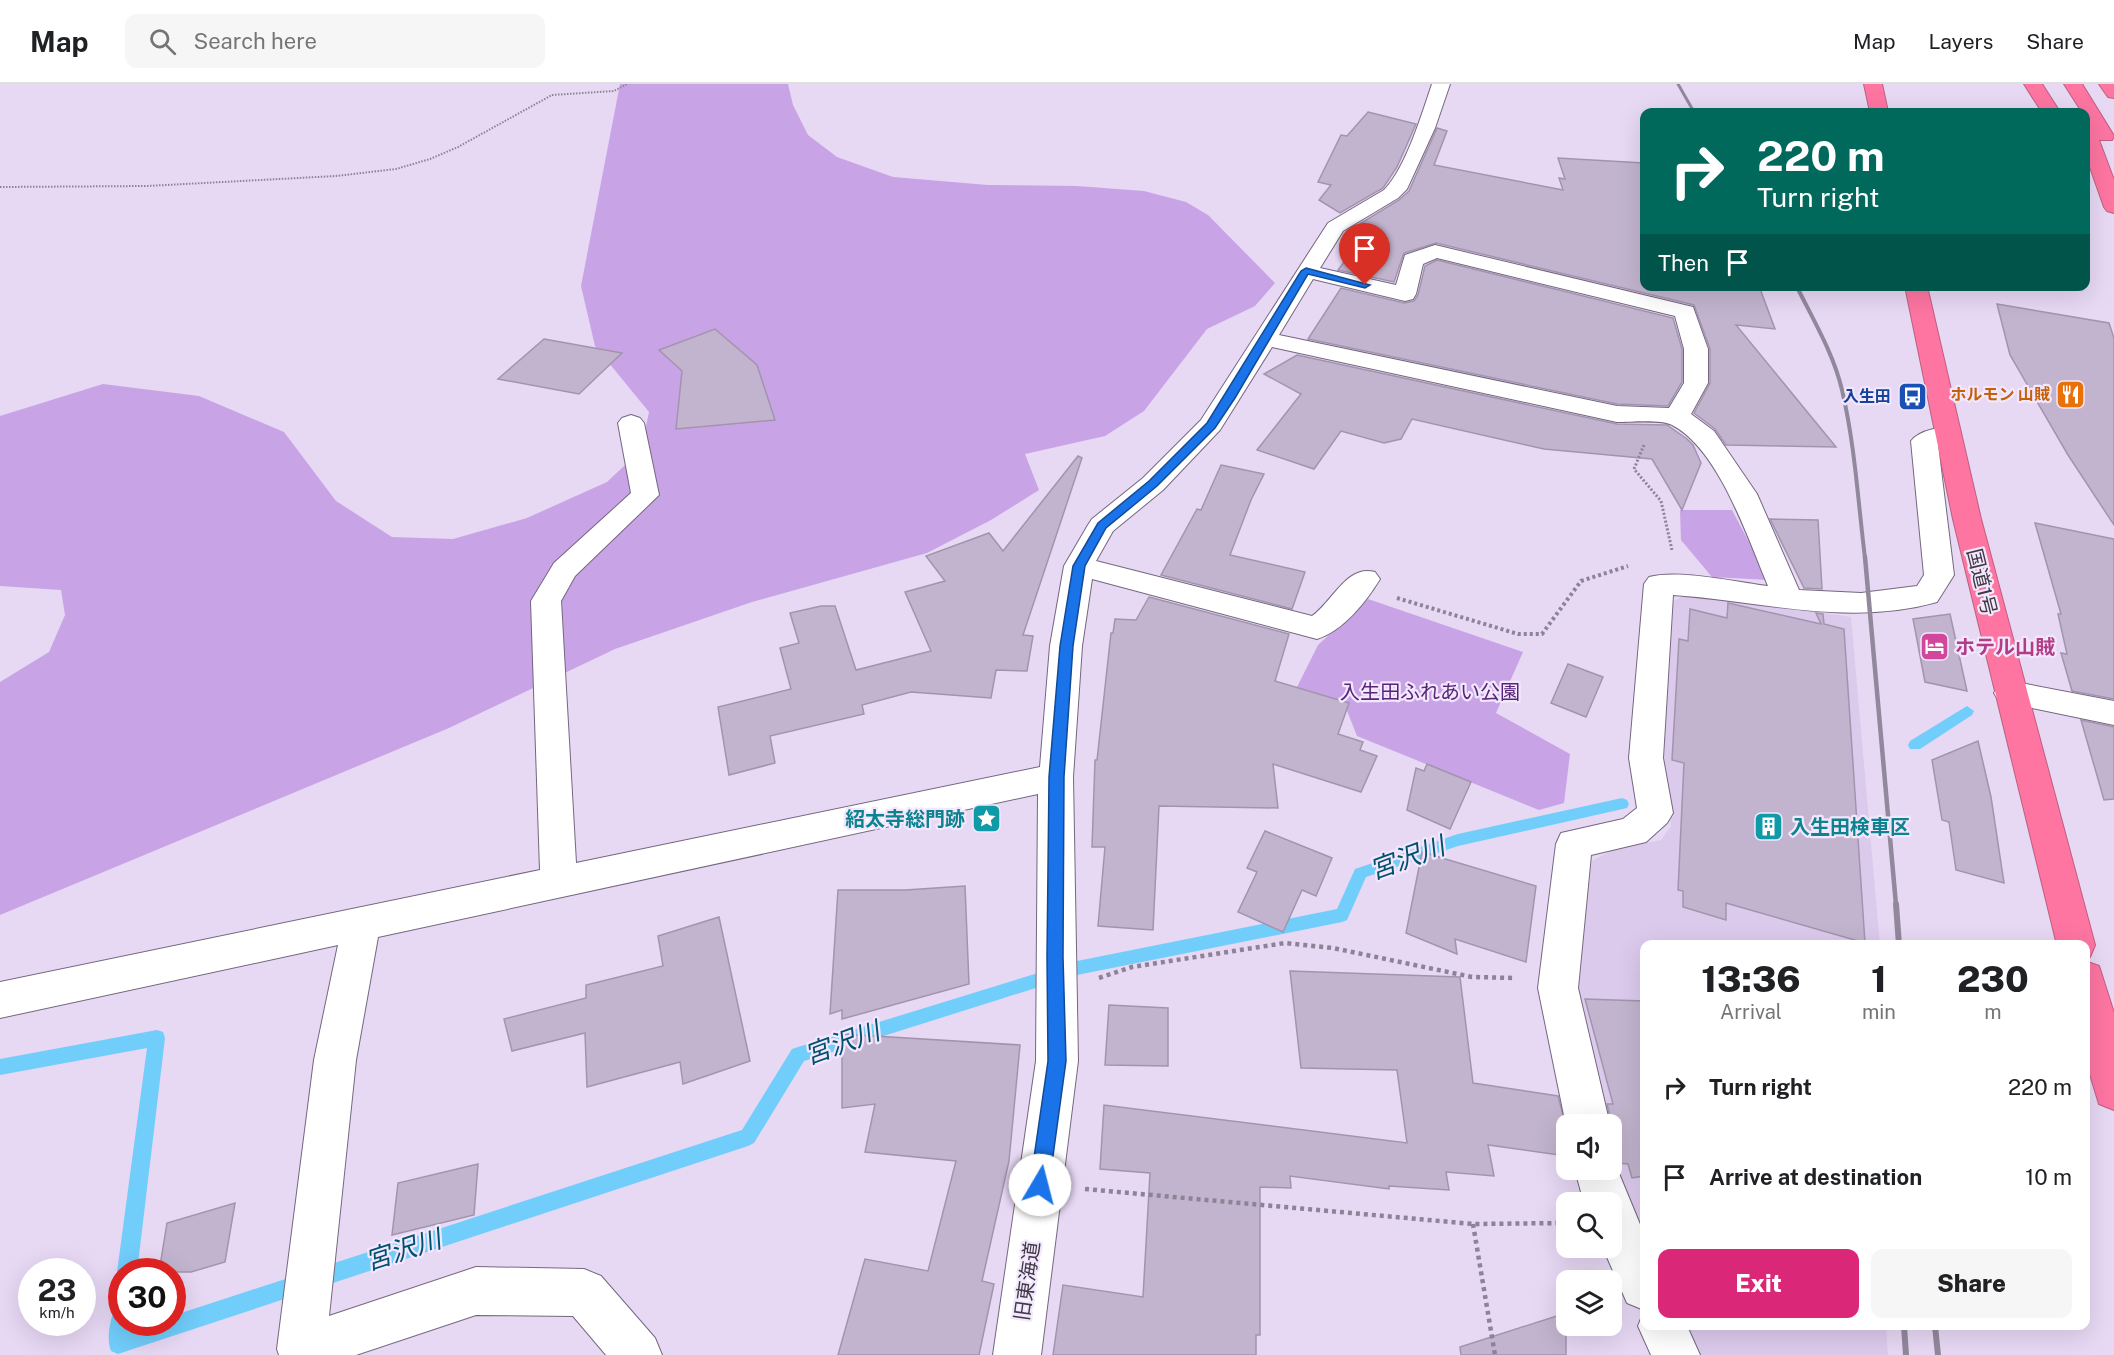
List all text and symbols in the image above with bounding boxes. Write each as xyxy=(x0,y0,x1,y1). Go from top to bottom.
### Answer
search box xyxy=(125,14,545,68)
text: Map xyxy=(30,25,89,58)
icon: search xyxy=(146,25,179,58)
text: Search here xyxy=(194,28,317,54)
text: Map xyxy=(1853,29,1896,54)
text: Layers xyxy=(1929,29,1993,54)
text: Share xyxy=(2026,29,2084,54)
text: 220 m xyxy=(1757,131,1885,180)
icon: right xyxy=(1658,132,1736,210)
text: Turn right xyxy=(1757,181,1880,213)
pin xyxy=(1339,223,1390,285)
icon: arrive xyxy=(1348,232,1381,265)
icon: arrive xyxy=(1721,246,1754,279)
text: Then xyxy=(1658,250,1709,276)
restaurant icon: ホルモン 山賊 xyxy=(2055,378,2087,410)
bus stop icon: 入生田 xyxy=(1896,380,1928,412)
place label: ホルモン 山賊 xyxy=(1950,385,2050,404)
place label: 入生田 xyxy=(1843,387,1891,406)
street label: 国道1号 xyxy=(1962,546,2002,618)
hotel icon: ホテル山賊 xyxy=(1918,631,1950,663)
place label: ホテル山賊 xyxy=(1955,635,2055,659)
park label: 入生田ふれあい公園 xyxy=(1340,680,1520,704)
place icon: 紹太寺総門跡 xyxy=(970,803,1002,835)
place label: 紹太寺総門跡 xyxy=(845,807,965,831)
building icon: 入生田検車区 xyxy=(1753,811,1785,843)
place label: 入生田検車区 xyxy=(1790,815,1910,839)
water label: 宮沢川 xyxy=(1365,829,1452,885)
text: 13:36 xyxy=(1701,958,1801,1000)
text: 1 xyxy=(1871,958,1887,1000)
text: 230 xyxy=(1957,958,2029,1000)
text: Arrival xyxy=(1720,1000,1782,1024)
text: min xyxy=(1862,1000,1896,1024)
text: m xyxy=(1984,1000,2002,1024)
water label: 宮沢川 xyxy=(800,1014,887,1070)
icon: right xyxy=(1658,1071,1691,1104)
text: Turn right xyxy=(1709,1074,1812,1100)
text: 220 m xyxy=(2008,1074,2072,1100)
map controls xyxy=(1556,1114,1622,1336)
button: sound xyxy=(1556,1114,1622,1180)
position arrow xyxy=(1008,1153,1072,1217)
icon: arrive xyxy=(1658,1161,1691,1194)
text: Arrive at destination xyxy=(1709,1164,1922,1190)
text: 10 m xyxy=(2025,1164,2072,1190)
button: search xyxy=(1556,1192,1622,1258)
water label: 宮沢川 xyxy=(361,1222,448,1276)
street label: 旧東海道 xyxy=(1010,1240,1044,1322)
button: Exit xyxy=(1658,1249,1859,1318)
button: Share xyxy=(1871,1249,2072,1318)
speed limit sign: 30 xyxy=(108,1258,186,1336)
button: layers xyxy=(1556,1270,1622,1336)
text: 23 xyxy=(37,1272,77,1308)
text: km/h xyxy=(39,1304,75,1321)

